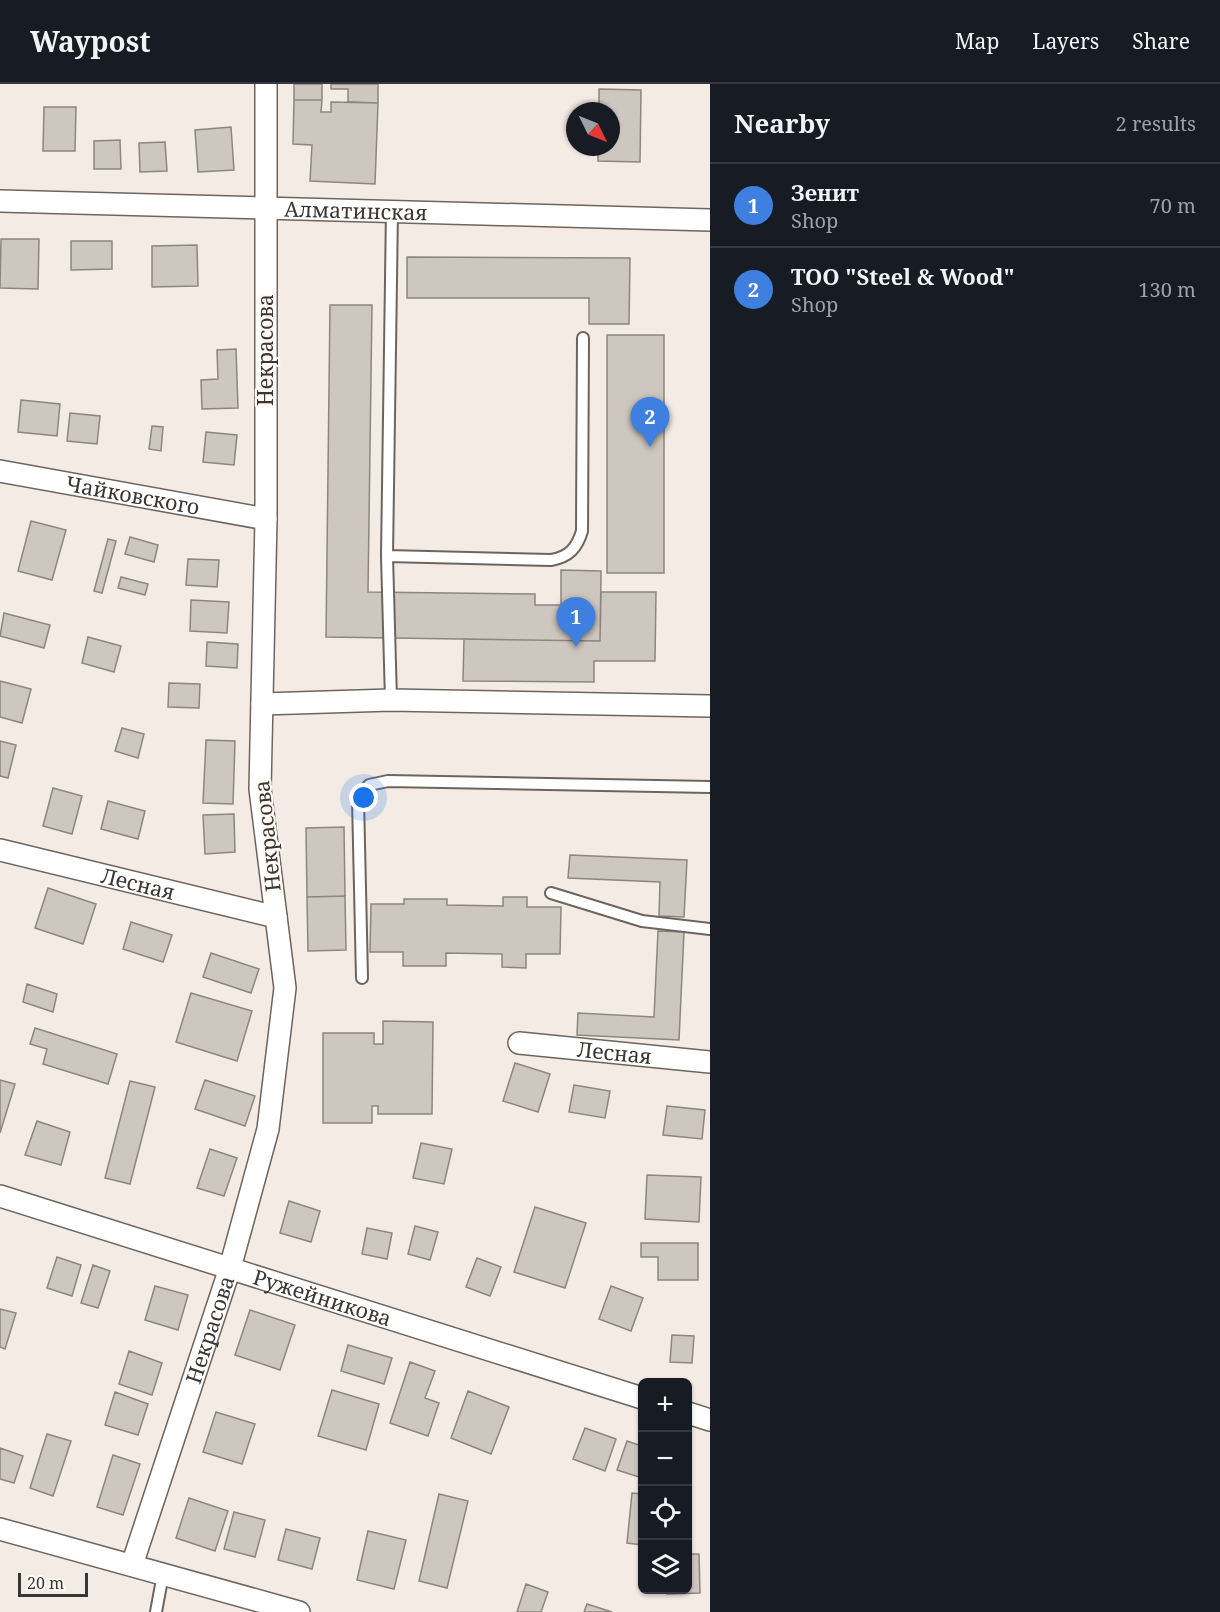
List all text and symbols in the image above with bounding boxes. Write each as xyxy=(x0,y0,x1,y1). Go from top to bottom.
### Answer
text: Waypost xyxy=(30,22,151,60)
text: Map xyxy=(955,27,999,55)
text: Layers xyxy=(1032,27,1099,55)
text: Share xyxy=(1132,27,1190,55)
north arrow xyxy=(566,102,620,156)
text: Nearby xyxy=(734,105,830,141)
text: 2 results xyxy=(1116,110,1196,137)
text: Зенит xyxy=(791,177,859,207)
text: 1 xyxy=(748,192,759,219)
text: 70 m xyxy=(1150,192,1196,219)
street label: Алматинская xyxy=(284,195,428,226)
text: Shop xyxy=(791,207,838,234)
text: TOO "Steel & Wood" xyxy=(791,261,1015,291)
text: 2 xyxy=(748,276,759,303)
text: 130 m xyxy=(1138,276,1196,303)
text: Shop xyxy=(791,291,838,318)
street label: Некрасова xyxy=(251,294,279,406)
pin: 2 xyxy=(630,398,670,447)
street label: Чайковского xyxy=(64,469,202,521)
pin: 1 xyxy=(556,598,596,647)
street label: Некрасова xyxy=(247,779,287,893)
your location xyxy=(349,783,378,812)
street label: Лесная xyxy=(98,861,178,906)
street label: Лесная xyxy=(576,1035,653,1070)
street label: Ружейникова xyxy=(250,1263,395,1332)
street label: Некрасова xyxy=(179,1272,241,1387)
map controls xyxy=(638,1378,692,1594)
button: + xyxy=(638,1378,692,1432)
button: − xyxy=(638,1432,692,1486)
button: locate xyxy=(638,1486,692,1540)
button: layers xyxy=(638,1540,692,1594)
scale bar xyxy=(18,1570,88,1598)
text: 20 m xyxy=(27,1572,64,1594)

